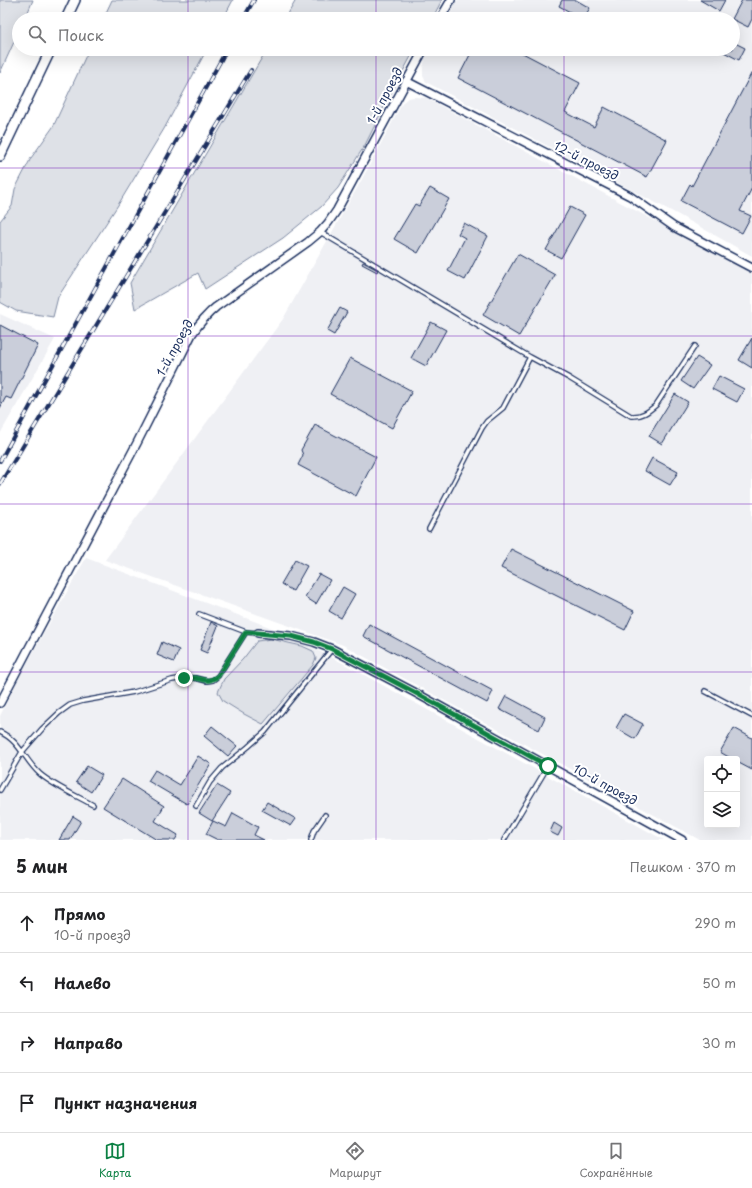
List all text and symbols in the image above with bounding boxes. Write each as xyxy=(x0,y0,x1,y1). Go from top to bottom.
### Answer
search box xyxy=(12,12,740,56)
icon: search xyxy=(26,23,48,45)
text: Поиск xyxy=(58,23,104,46)
street label: 1-й проезд xyxy=(362,64,407,127)
street label: 12-й проезд xyxy=(551,136,622,184)
street label: 1-й проезд xyxy=(151,316,197,379)
route end xyxy=(175,669,193,687)
map controls xyxy=(704,756,740,828)
button: locate xyxy=(704,756,740,792)
route start xyxy=(539,757,557,775)
street label: 10-й проезд xyxy=(570,759,641,809)
button: layers xyxy=(704,792,740,828)
text: 5 мин xyxy=(16,853,68,879)
text: Пешком · 370 m xyxy=(630,857,736,876)
text: Прямо xyxy=(54,902,105,925)
icon: ahead xyxy=(16,912,38,934)
text: 290 m xyxy=(695,913,736,932)
text: 10-й проезд xyxy=(54,925,131,944)
text: Налево xyxy=(54,971,111,994)
icon: left xyxy=(16,972,38,994)
text: 50 m xyxy=(702,973,736,992)
text: Направо xyxy=(54,1031,123,1054)
icon: right xyxy=(16,1032,38,1054)
text: 30 m xyxy=(702,1033,736,1052)
text: Пункт назначения xyxy=(54,1091,197,1114)
icon: arrive xyxy=(16,1092,38,1114)
tab: Карта xyxy=(99,1140,131,1181)
tab: Маршрут xyxy=(329,1140,381,1181)
tab: Сохранённые xyxy=(579,1140,653,1181)

